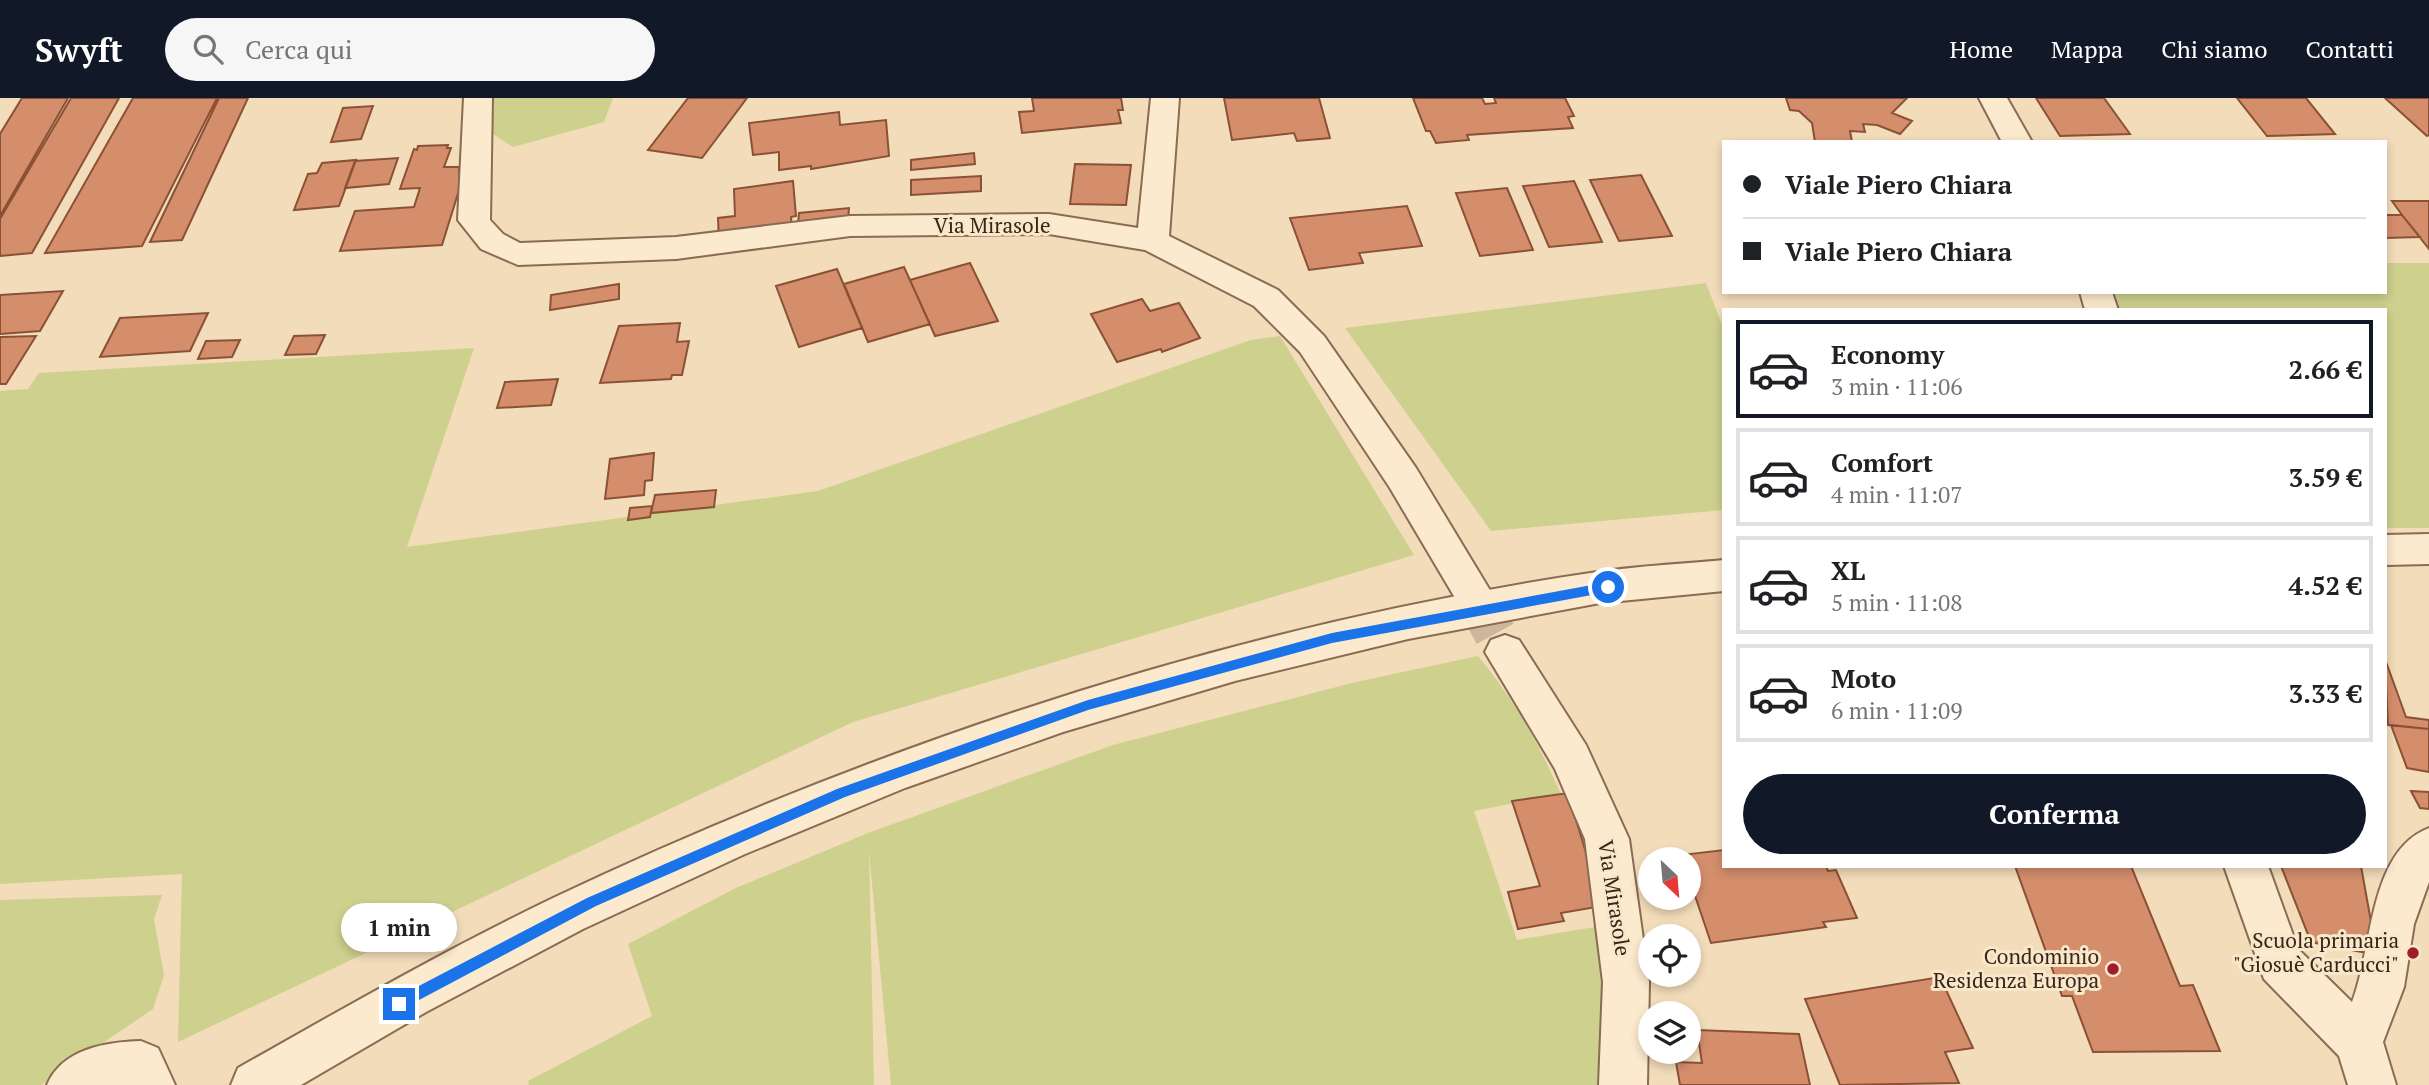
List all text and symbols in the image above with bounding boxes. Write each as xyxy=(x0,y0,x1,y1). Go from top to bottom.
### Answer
search box xyxy=(165,18,655,81)
text: Swyft xyxy=(35,28,123,71)
icon: search xyxy=(189,30,227,68)
text: Cerca qui xyxy=(245,32,353,66)
text: Home xyxy=(1949,33,2013,65)
text: Mappa xyxy=(2051,33,2123,65)
text: Chi siamo xyxy=(2161,33,2268,65)
text: Contatti xyxy=(2306,33,2394,65)
text: Viale Piero Chiara xyxy=(1785,167,2012,201)
street label: Via Mirasole xyxy=(933,211,1051,239)
text: Viale Piero Chiara xyxy=(1785,234,2012,268)
text: Economy xyxy=(1831,337,1944,371)
icon: car xyxy=(1747,338,1810,401)
text: 2.66 € xyxy=(2289,352,2362,386)
text: 3 min · 11:06 xyxy=(1831,371,1963,402)
text: Comfort xyxy=(1831,445,1933,479)
icon: car xyxy=(1747,446,1810,509)
text: 3.59 € xyxy=(2289,460,2362,494)
text: 4 min · 11:07 xyxy=(1831,479,1963,510)
text: XL xyxy=(1831,553,1865,587)
icon: car xyxy=(1747,554,1810,617)
text: 4.52 € xyxy=(2289,568,2362,602)
route start xyxy=(1592,571,1624,603)
text: 5 min · 11:08 xyxy=(1831,587,1963,618)
text: Moto xyxy=(1831,661,1896,695)
icon: car xyxy=(1747,662,1810,725)
text: 3.33 € xyxy=(2289,676,2362,710)
text: 6 min · 11:09 xyxy=(1831,695,1963,726)
button: Conferma xyxy=(1743,774,2366,854)
street label: Via Mirasole xyxy=(1592,838,1638,958)
north arrow xyxy=(1638,847,1701,910)
map controls xyxy=(1638,847,1701,1064)
callout: 1 min xyxy=(341,902,457,951)
text: 1 min xyxy=(368,912,430,943)
button: locate xyxy=(1638,924,1701,987)
place label: Scuola primaria "Giosuè Carducci" xyxy=(2233,926,2399,978)
place label: Condominio Residenza Europa xyxy=(1933,942,2099,994)
marker: Scuola primaria "Giosuè Carducci" xyxy=(2405,945,2421,961)
marker: Condominio Residenza Europa xyxy=(2105,961,2121,977)
route end xyxy=(383,988,415,1020)
button: layers xyxy=(1638,1001,1701,1064)

